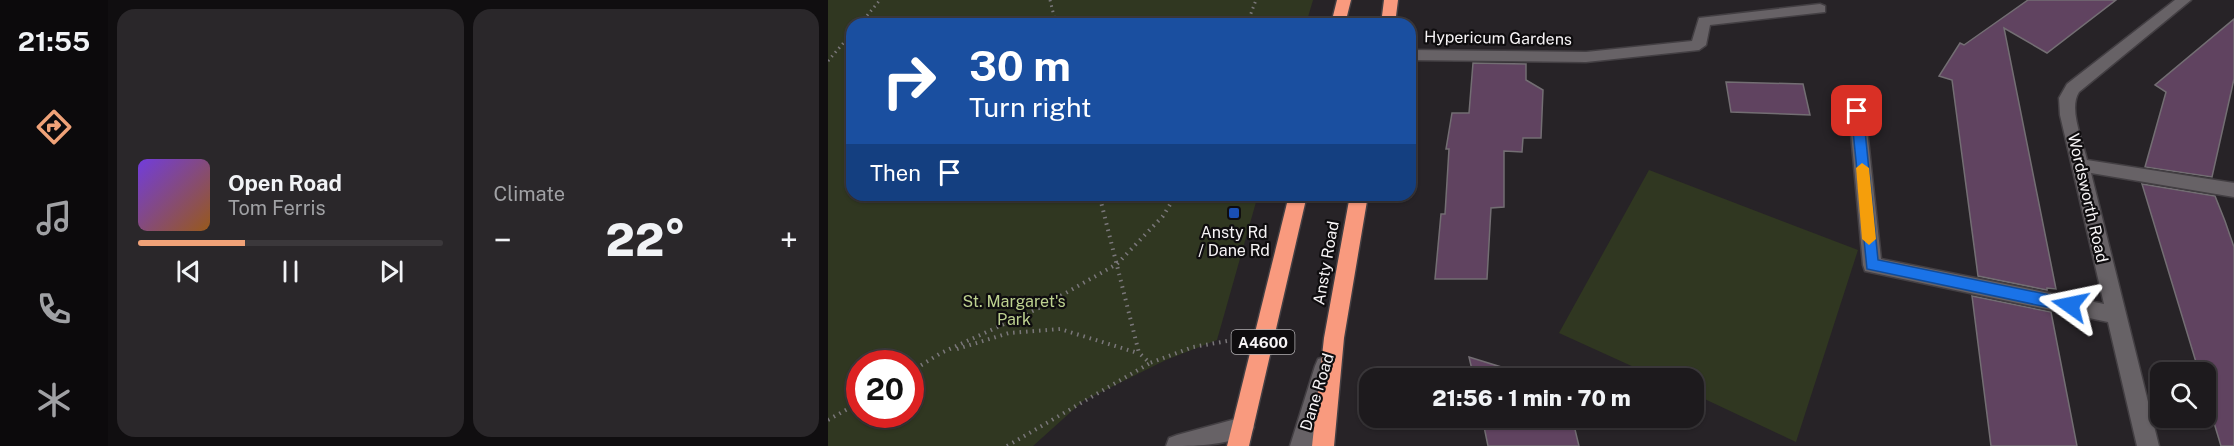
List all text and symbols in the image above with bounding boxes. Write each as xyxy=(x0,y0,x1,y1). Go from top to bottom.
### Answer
text: 21:55 xyxy=(18,25,90,57)
street label: Hypericum Gardens xyxy=(1424,27,1572,49)
text: 30 m xyxy=(969,41,1071,90)
icon: right xyxy=(870,42,948,120)
pin xyxy=(1831,85,1882,136)
text: Turn right xyxy=(969,91,1092,123)
icon: arrive xyxy=(1840,94,1873,127)
icon: directions xyxy=(33,106,75,148)
street label: Wordsworth Road xyxy=(2064,132,2112,264)
icon: arrive xyxy=(933,156,966,189)
text: Then xyxy=(870,160,921,186)
text: Open Road xyxy=(228,170,342,196)
text: Climate xyxy=(494,182,565,206)
text: Tom Ferris xyxy=(228,196,326,220)
icon: music xyxy=(33,197,75,239)
marker: Ansty Rd / Dane Rd xyxy=(1227,206,1241,220)
text: 22° xyxy=(606,213,686,266)
street label: Ansty Road xyxy=(1309,220,1343,306)
text: − xyxy=(494,221,512,259)
text: + xyxy=(780,221,798,259)
place label: Ansty Rd / Dane Rd xyxy=(1198,223,1270,260)
icon: previous xyxy=(172,255,205,288)
icon: pause xyxy=(274,255,307,288)
icon: next xyxy=(375,255,408,288)
position arrow xyxy=(2038,273,2102,337)
icon: phone xyxy=(33,288,75,330)
park label: St. Margaret's Park xyxy=(962,292,1066,329)
road number: A4600 xyxy=(1232,330,1294,354)
speed limit sign: 20 xyxy=(846,350,924,428)
street label: Dane Road xyxy=(1296,351,1338,433)
map controls xyxy=(2150,362,2216,428)
button: search xyxy=(2150,362,2216,428)
icon: climate xyxy=(33,379,75,421)
text: 21:56 · 1 min · 70 m xyxy=(1432,385,1631,411)

